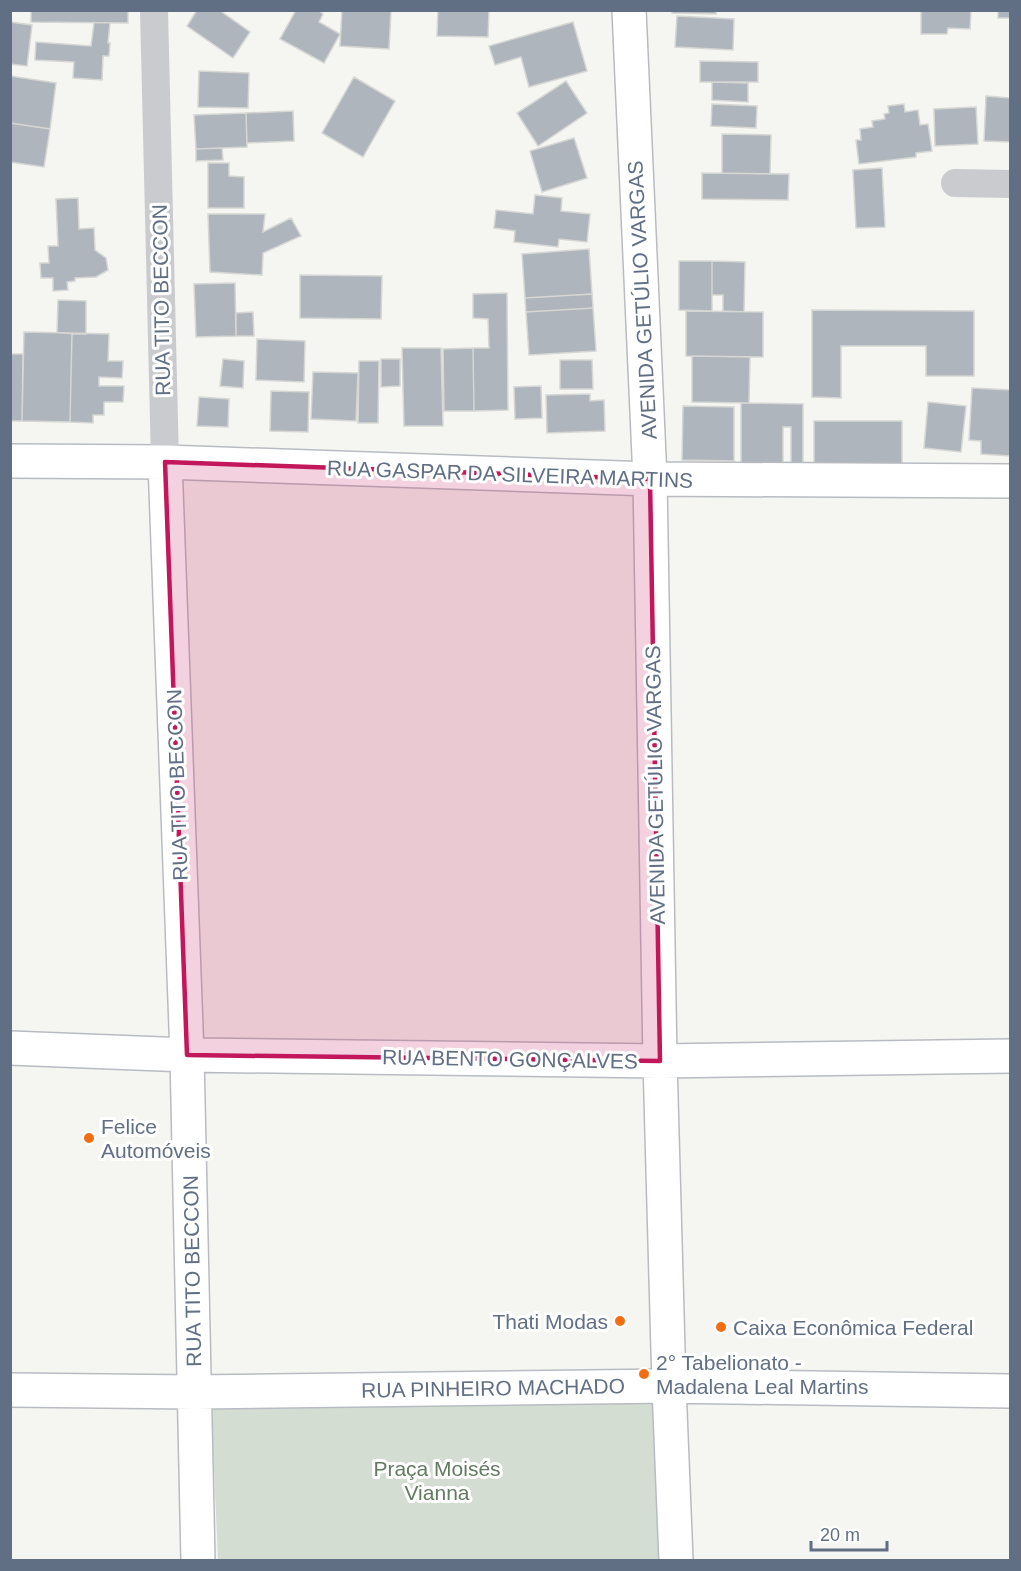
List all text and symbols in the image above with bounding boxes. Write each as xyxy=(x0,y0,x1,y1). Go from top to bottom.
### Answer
street label: AVENIDA GETÚLIO VARGAS xyxy=(623,160,661,440)
street label: RUA TITO BECCON xyxy=(148,204,174,396)
street label: RUA GASPAR DA SILVEIRA MARTINS xyxy=(326,456,694,492)
street label: AVENIDA GETÚLIO VARGAS xyxy=(641,645,669,925)
street label: RUA TITO BECCON xyxy=(162,689,192,881)
street label: RUA BENTO GONÇALVES xyxy=(382,1045,638,1073)
place label: Felice Automóveis xyxy=(101,1115,211,1162)
marker: Felice Automóveis xyxy=(82,1131,96,1145)
street label: RUA TITO BECCON xyxy=(179,1175,205,1367)
place label: Thati Modas xyxy=(492,1310,608,1333)
marker: Thati Modas xyxy=(613,1314,627,1328)
place label: Caixa Econômica Federal xyxy=(733,1316,973,1339)
marker: Caixa Econômica Federal xyxy=(714,1320,728,1334)
place label: 2° Tabelionato - Madalena Leal Martins xyxy=(656,1351,868,1398)
marker: 2° Tabelionato - Madalena Leal Martins xyxy=(637,1367,651,1381)
street label: RUA PINHEIRO MACHADO xyxy=(361,1374,625,1402)
park label: Praça Moisés Vianna xyxy=(373,1457,501,1504)
scale bar xyxy=(811,1514,888,1552)
text: 20 m xyxy=(820,1525,860,1545)

